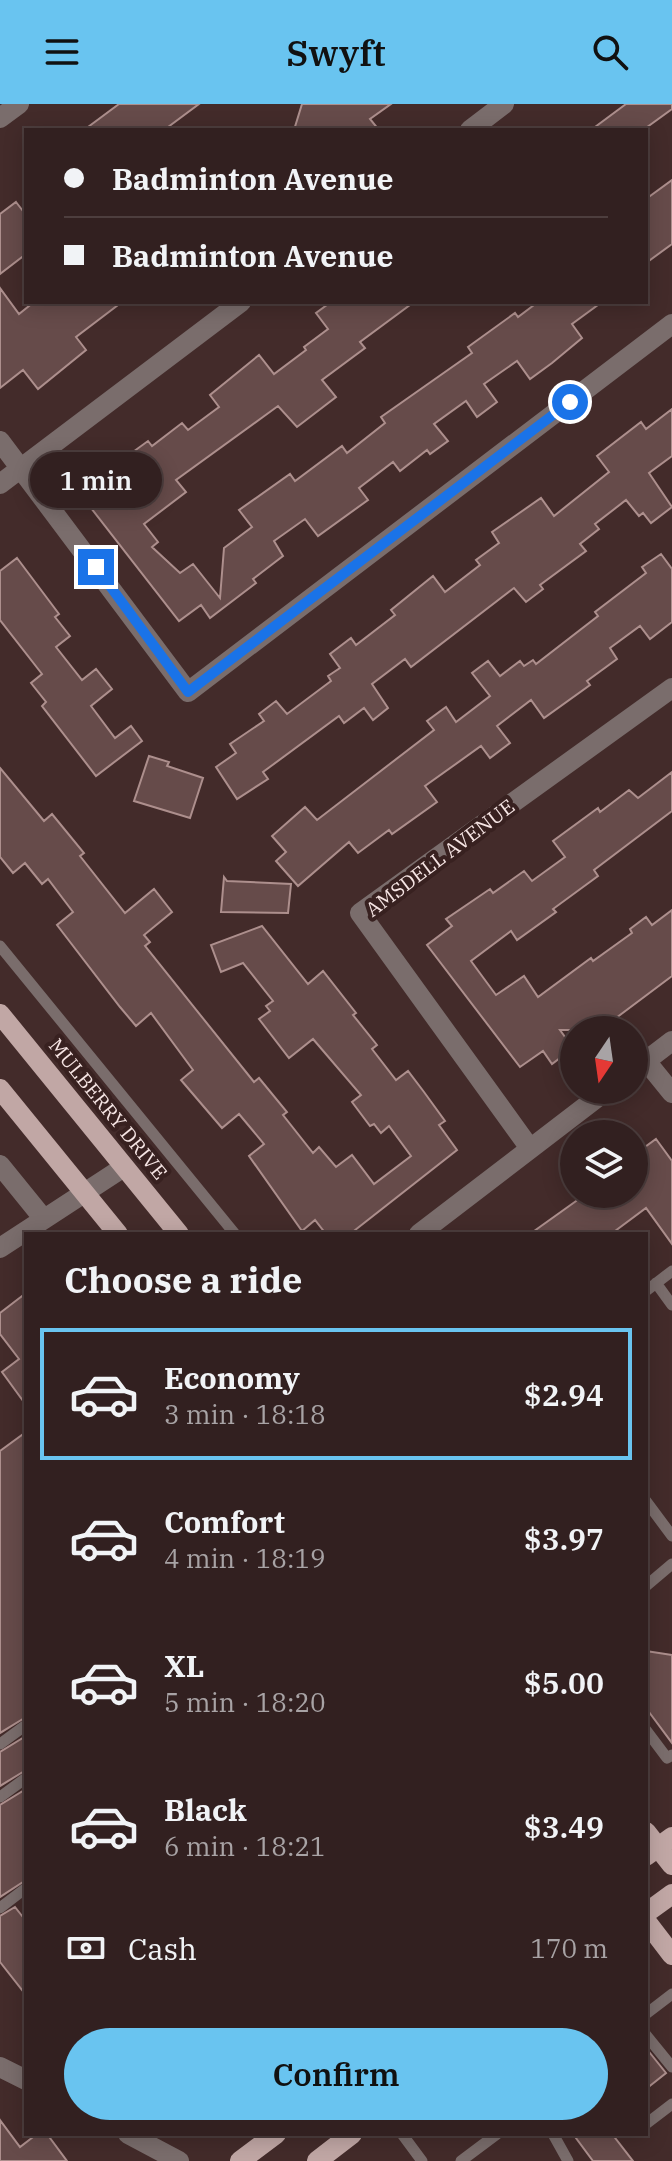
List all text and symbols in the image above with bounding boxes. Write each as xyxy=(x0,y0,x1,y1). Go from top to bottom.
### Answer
text: Swyft xyxy=(286,29,386,76)
icon: menu xyxy=(40,30,84,74)
icon: search xyxy=(588,30,632,74)
text: Badminton Avenue xyxy=(112,159,394,198)
text: Badminton Avenue xyxy=(112,236,394,275)
route start xyxy=(552,384,588,420)
callout: 1 min xyxy=(30,451,162,507)
text: 1 min xyxy=(60,463,132,497)
route end xyxy=(78,549,114,585)
street label: AMSDELL AVENUE xyxy=(360,793,520,923)
north arrow xyxy=(560,1016,648,1104)
map controls xyxy=(560,1016,648,1208)
street label: MULBERRY DRIVE xyxy=(43,1032,174,1185)
button: layers xyxy=(560,1120,648,1208)
text: Choose a ride xyxy=(64,1256,303,1303)
icon: car xyxy=(68,1358,140,1430)
text: Economy xyxy=(164,1358,300,1397)
text: $2.94 xyxy=(524,1375,604,1414)
text: 3 min · 18:18 xyxy=(164,1397,326,1431)
icon: car xyxy=(68,1502,140,1574)
text: Comfort xyxy=(164,1502,285,1541)
text: $3.97 xyxy=(524,1519,604,1558)
text: 4 min · 18:19 xyxy=(164,1541,326,1575)
icon: car xyxy=(68,1646,140,1718)
text: XL xyxy=(164,1646,204,1685)
text: $5.00 xyxy=(524,1663,604,1702)
text: 5 min · 18:20 xyxy=(164,1685,326,1719)
icon: car xyxy=(68,1790,140,1862)
text: Black xyxy=(164,1790,247,1829)
text: $3.49 xyxy=(524,1807,604,1846)
text: 6 min · 18:21 xyxy=(164,1829,326,1863)
icon: cash xyxy=(64,1926,108,1970)
text: Cash xyxy=(128,1929,197,1968)
text: 170 m xyxy=(530,1931,608,1965)
button: Confirm xyxy=(64,2028,608,2120)

